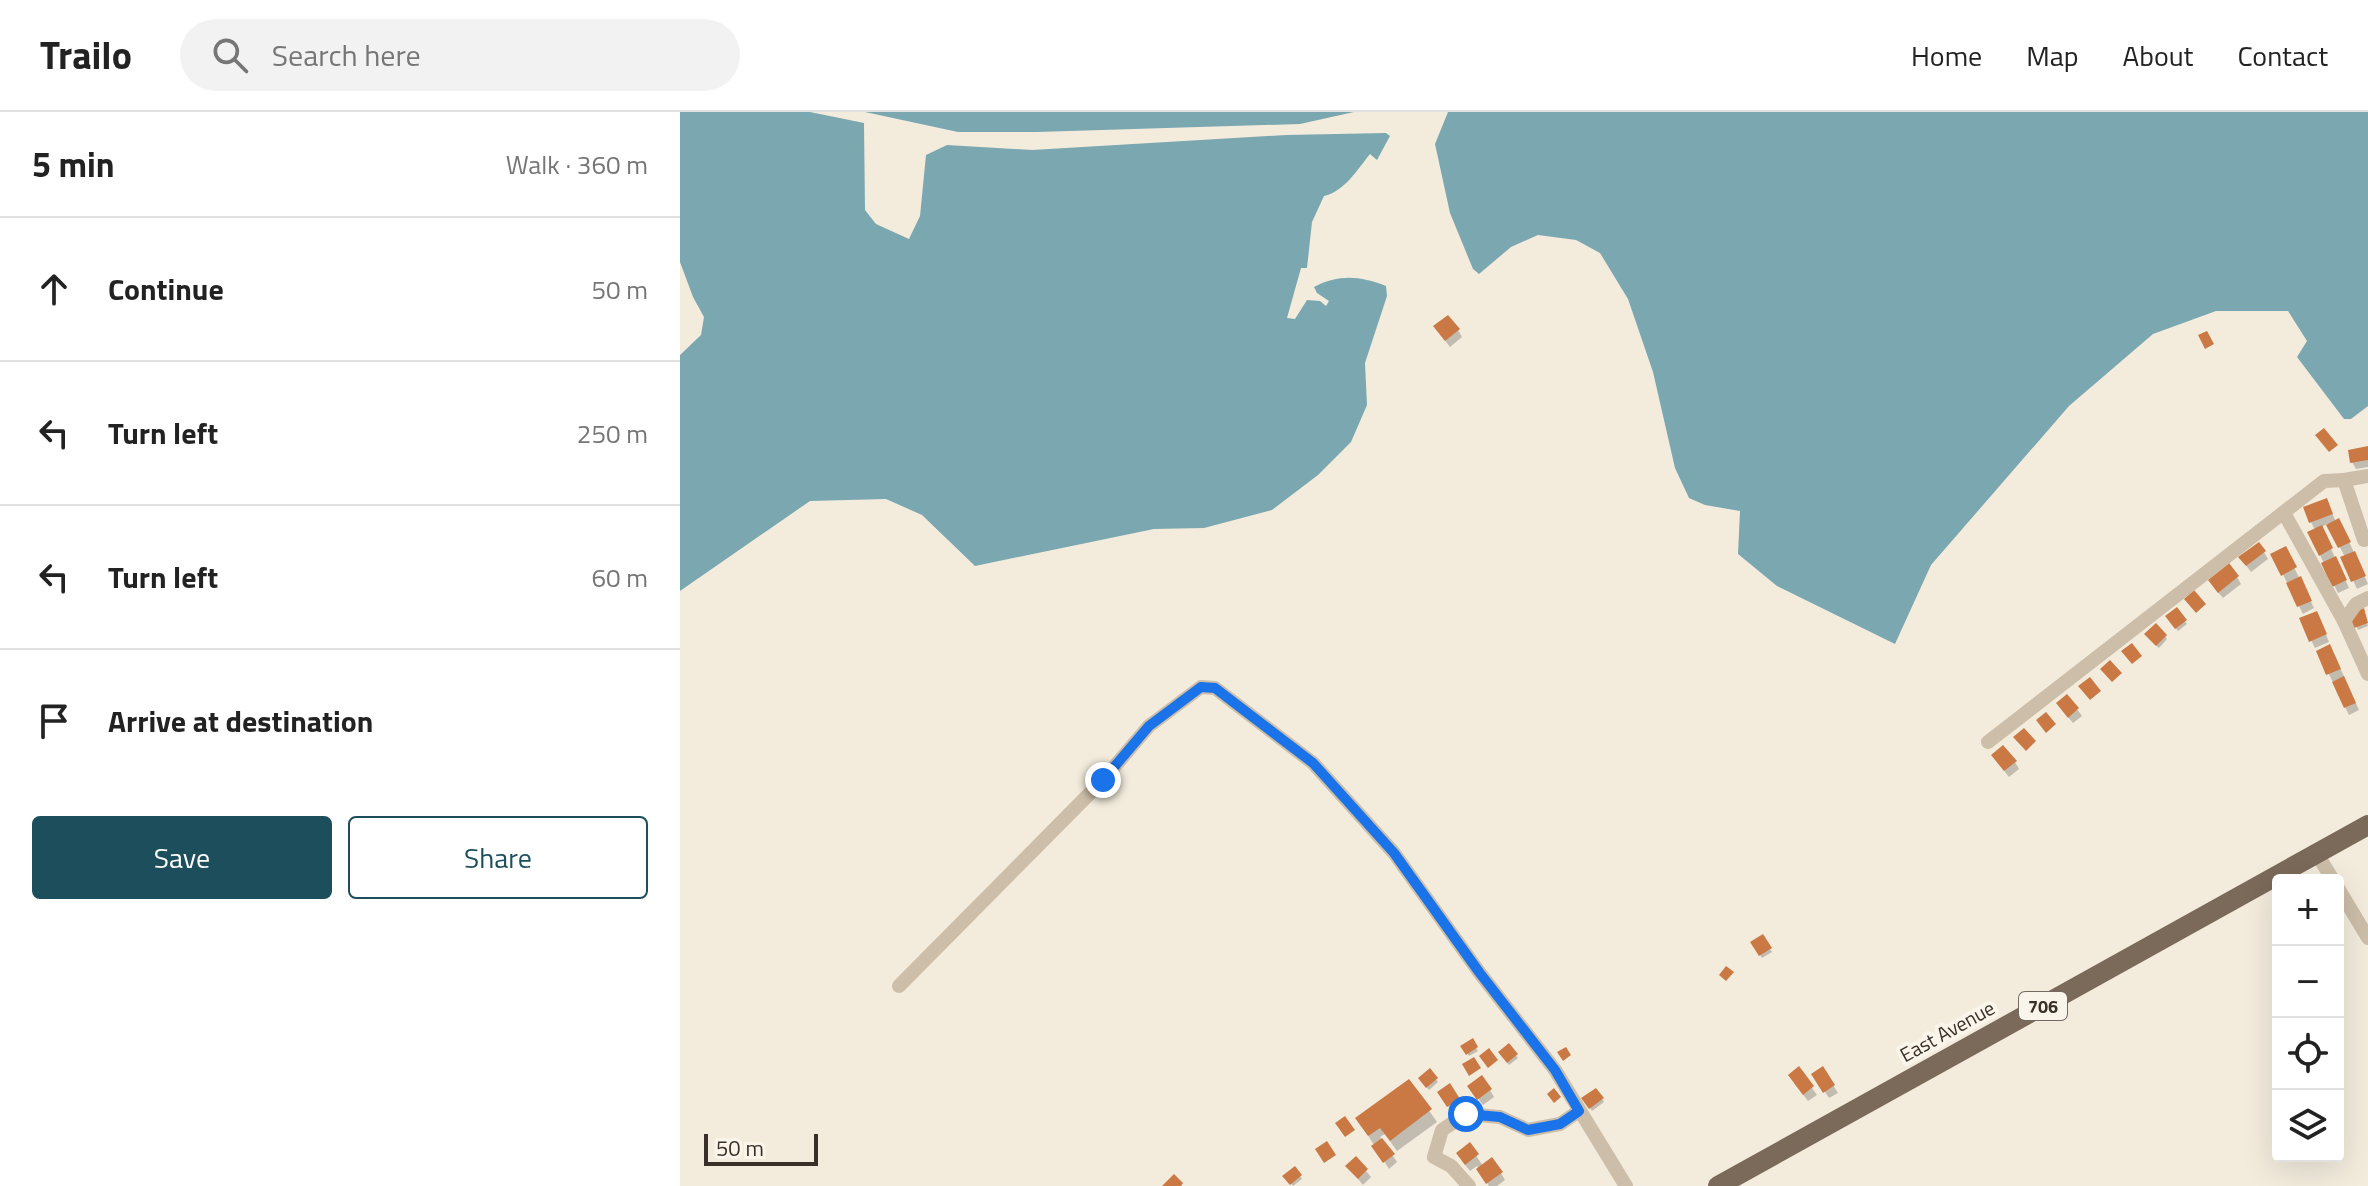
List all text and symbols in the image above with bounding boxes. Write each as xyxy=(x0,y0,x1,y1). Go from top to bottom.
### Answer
search box xyxy=(180,19,740,91)
text: Trailo xyxy=(40,26,132,84)
text: Search here xyxy=(272,32,421,78)
icon: search xyxy=(208,33,252,77)
text: Home xyxy=(1911,34,1982,77)
text: Map xyxy=(2026,34,2079,77)
text: About xyxy=(2123,34,2193,77)
text: Contact xyxy=(2237,34,2328,77)
text: 5 min xyxy=(32,138,115,190)
text: Walk · 360 m xyxy=(506,145,648,184)
text: Continue xyxy=(108,266,224,312)
icon: ahead xyxy=(32,267,76,311)
text: 50 m xyxy=(591,270,648,309)
text: Turn left xyxy=(108,410,218,456)
icon: left xyxy=(32,411,76,455)
text: 250 m xyxy=(577,414,648,453)
text: Turn left xyxy=(108,554,218,600)
icon: left xyxy=(32,555,76,599)
text: 60 m xyxy=(591,558,648,597)
text: Arrive at destination xyxy=(108,698,373,744)
icon: arrive xyxy=(32,699,76,743)
route end xyxy=(1085,762,1121,798)
button: Save xyxy=(32,816,332,899)
button: Share xyxy=(348,816,648,899)
map controls xyxy=(2272,874,2344,1162)
button: + xyxy=(2272,874,2344,946)
button: − xyxy=(2272,946,2344,1018)
street label: East Avenue xyxy=(1894,992,2000,1070)
road number: 706 xyxy=(2019,992,2067,1020)
button: locate xyxy=(2272,1018,2344,1090)
button: layers xyxy=(2272,1090,2344,1162)
route start xyxy=(1448,1096,1484,1132)
scale bar xyxy=(704,1130,818,1166)
text: 50 m xyxy=(716,1131,764,1165)

